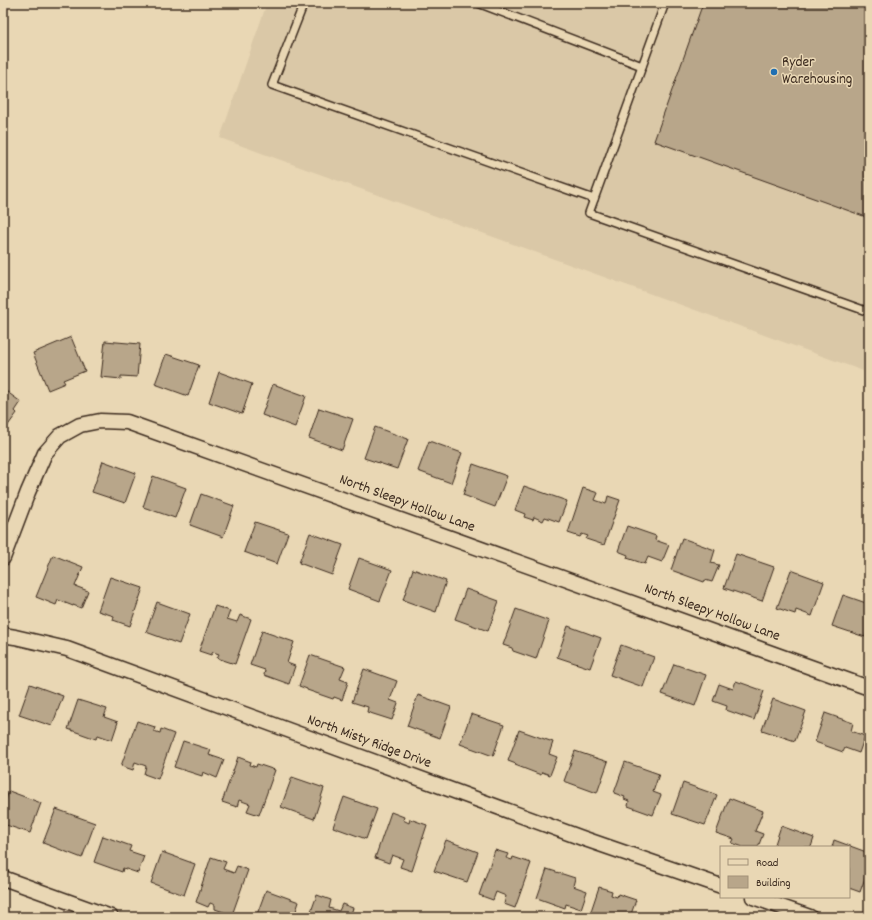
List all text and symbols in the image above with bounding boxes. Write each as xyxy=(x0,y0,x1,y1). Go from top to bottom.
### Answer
place label: Ryder Warehousing xyxy=(782,52,852,91)
marker: Ryder Warehousing xyxy=(769,67,779,77)
street label: North Sleepy Hollow Lane xyxy=(336,469,478,539)
street label: North Sleepy Hollow Lane xyxy=(641,578,783,648)
street label: North Misty Ridge Drive xyxy=(304,709,435,775)
legend xyxy=(720,846,850,898)
text: Road xyxy=(756,855,778,872)
text: Building xyxy=(756,875,791,892)

